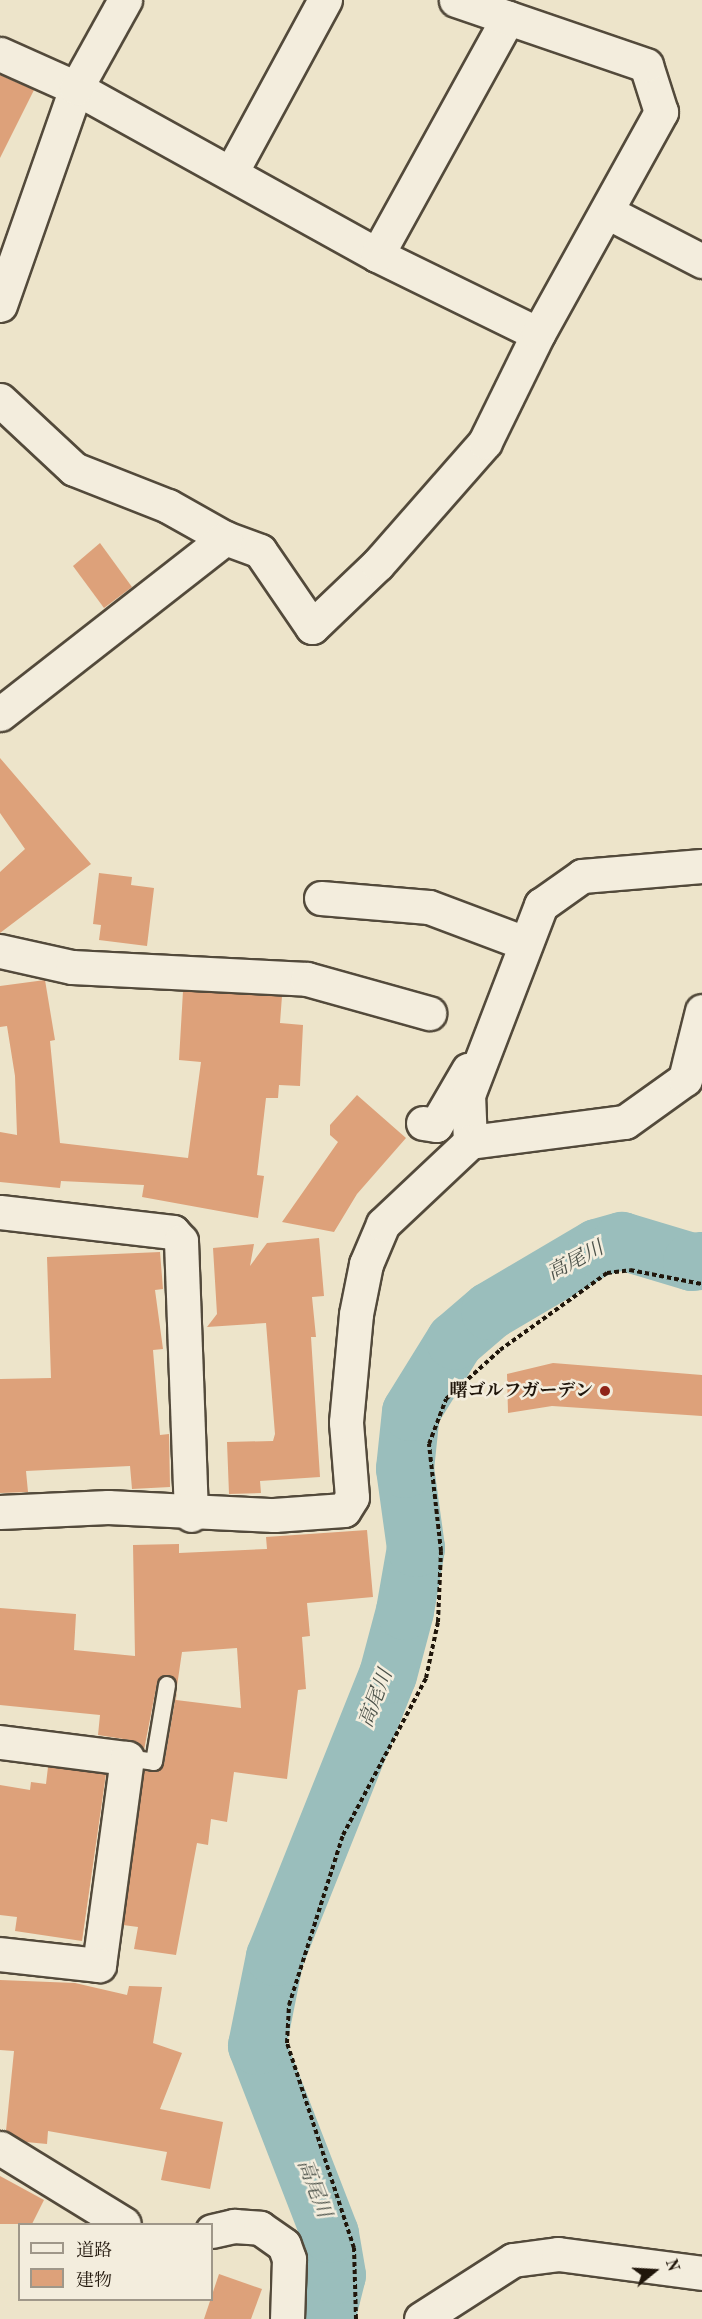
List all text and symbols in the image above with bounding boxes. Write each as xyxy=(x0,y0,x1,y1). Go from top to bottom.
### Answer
water label: 高尾川 xyxy=(544,1237,608,1287)
place label: 曙ゴルフガーデン xyxy=(449,1380,593,1402)
marker: 曙ゴルフガーデン xyxy=(598,1384,612,1398)
water label: 高尾川 xyxy=(355,1667,399,1731)
water label: 高尾川 xyxy=(291,2157,335,2221)
legend xyxy=(18,2223,213,2301)
north arrow xyxy=(624,2241,684,2301)
text: 道路 xyxy=(76,2242,112,2260)
text: N xyxy=(662,2257,681,2274)
text: 建物 xyxy=(76,2272,112,2290)

